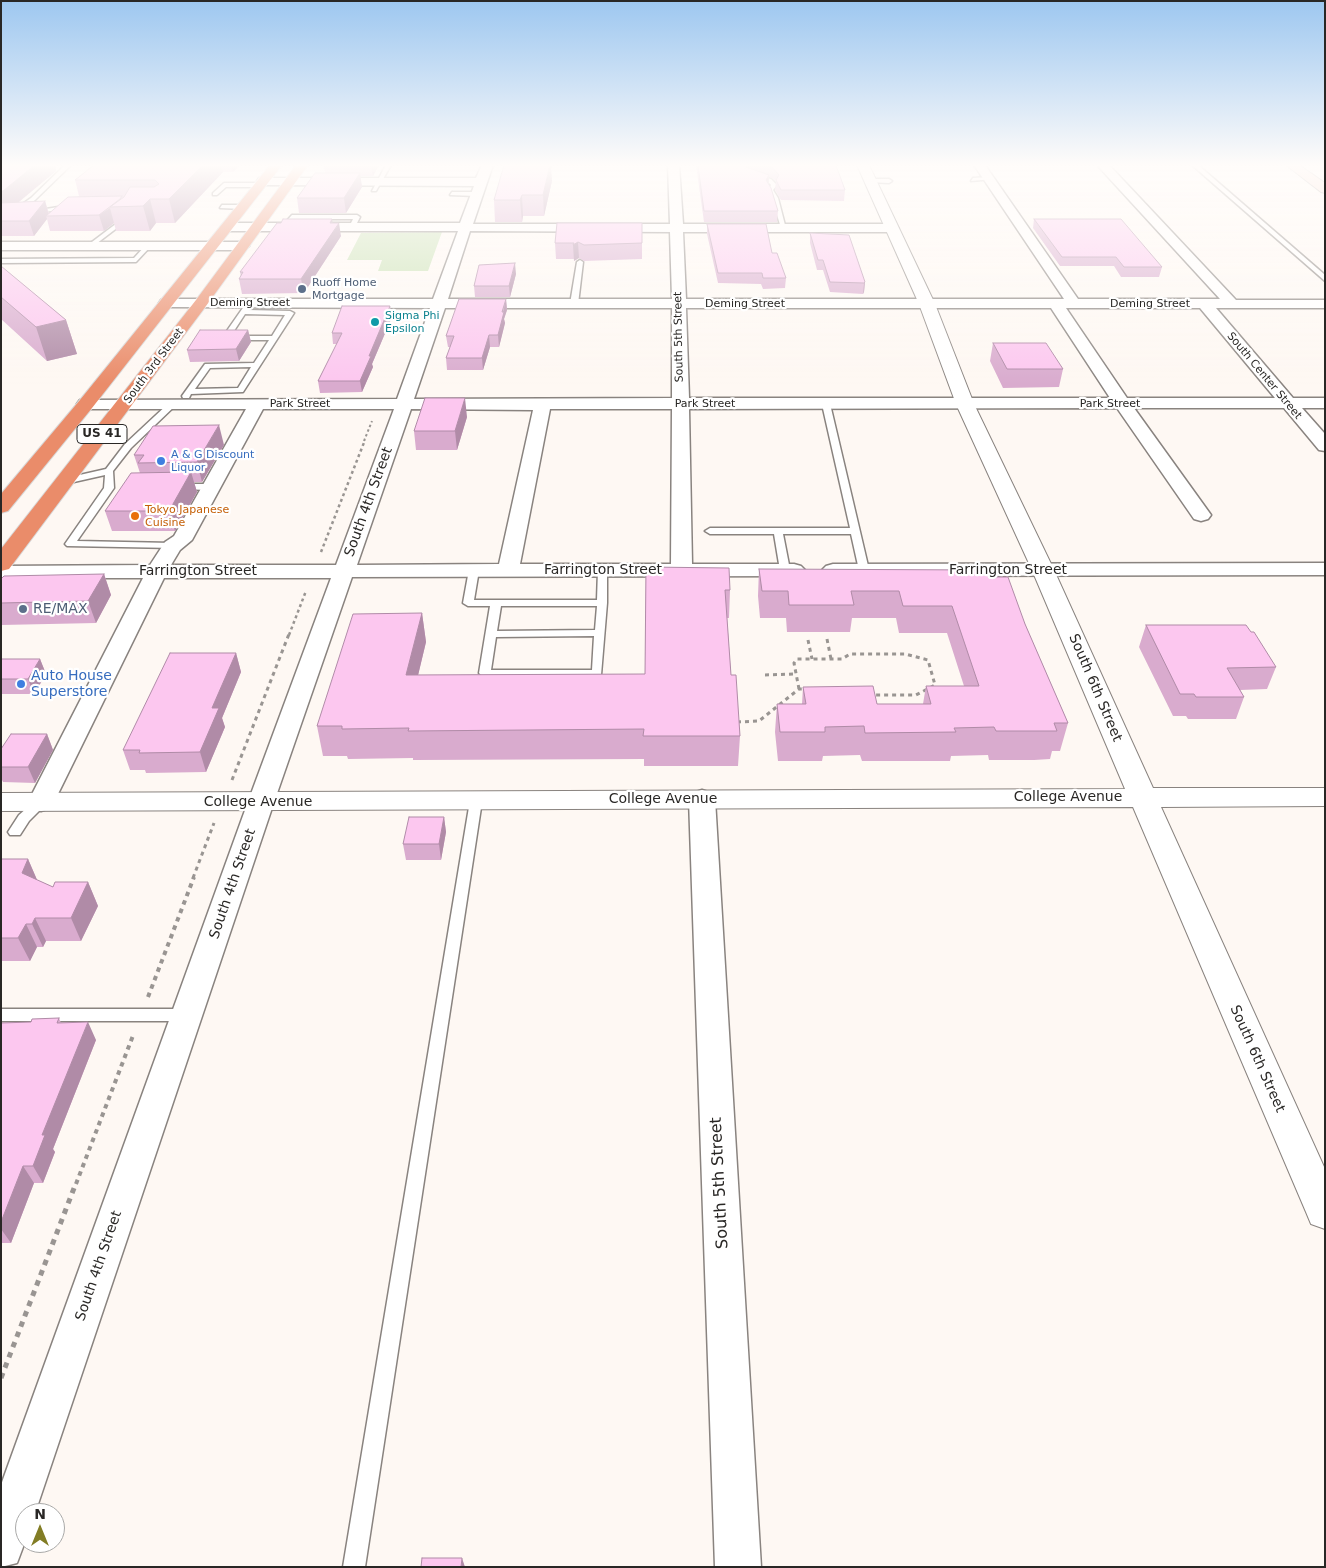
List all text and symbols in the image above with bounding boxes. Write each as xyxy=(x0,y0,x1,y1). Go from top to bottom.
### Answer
place label: Ruoff Home Mortgage xyxy=(312,276,376,302)
marker: Ruoff Home Mortgage xyxy=(296,283,308,295)
street label: South 5th Street xyxy=(672,292,686,382)
street label: Deming Street xyxy=(210,296,290,310)
street label: Deming Street xyxy=(705,297,785,311)
street label: Deming Street xyxy=(1110,297,1190,311)
place label: Sigma Phi Epsilon xyxy=(385,309,440,335)
marker: Sigma Phi Epsilon xyxy=(369,316,381,328)
street label: South 3rd Street xyxy=(121,326,187,406)
street label: South Center Street xyxy=(1224,330,1304,422)
street label: Park Street xyxy=(270,397,330,411)
street label: Park Street xyxy=(675,397,735,411)
street label: Park Street xyxy=(1080,397,1140,411)
road number: US 41 xyxy=(77,424,127,444)
street label: South 4th Street xyxy=(341,445,397,559)
place label: A & G Discount Liquor xyxy=(171,448,254,474)
marker: A & G Discount Liquor xyxy=(155,455,167,467)
place label: Tokyo Japanese Cuisine xyxy=(145,503,229,529)
marker: Tokyo Japanese Cuisine xyxy=(129,510,141,522)
street label: Farrington Street xyxy=(544,562,662,578)
street label: Farrington Street xyxy=(949,562,1067,578)
street label: Farrington Street xyxy=(139,563,257,579)
place label: RE/MAX xyxy=(33,601,88,617)
marker: RE/MAX xyxy=(17,603,29,615)
street label: South 6th Street xyxy=(1065,632,1125,744)
place label: Auto House Superstore xyxy=(31,668,112,700)
marker: Auto House Superstore xyxy=(15,678,27,690)
street label: College Avenue xyxy=(1014,789,1122,805)
street label: College Avenue xyxy=(609,791,717,807)
street label: College Avenue xyxy=(204,794,312,810)
street label: South 4th Street xyxy=(206,827,260,941)
street label: South 6th Street xyxy=(1226,1003,1288,1115)
street label: South 5th Street xyxy=(707,1117,733,1249)
street label: South 4th Street xyxy=(72,1209,126,1323)
north arrow xyxy=(15,1503,65,1553)
text: N xyxy=(34,1506,46,1522)

